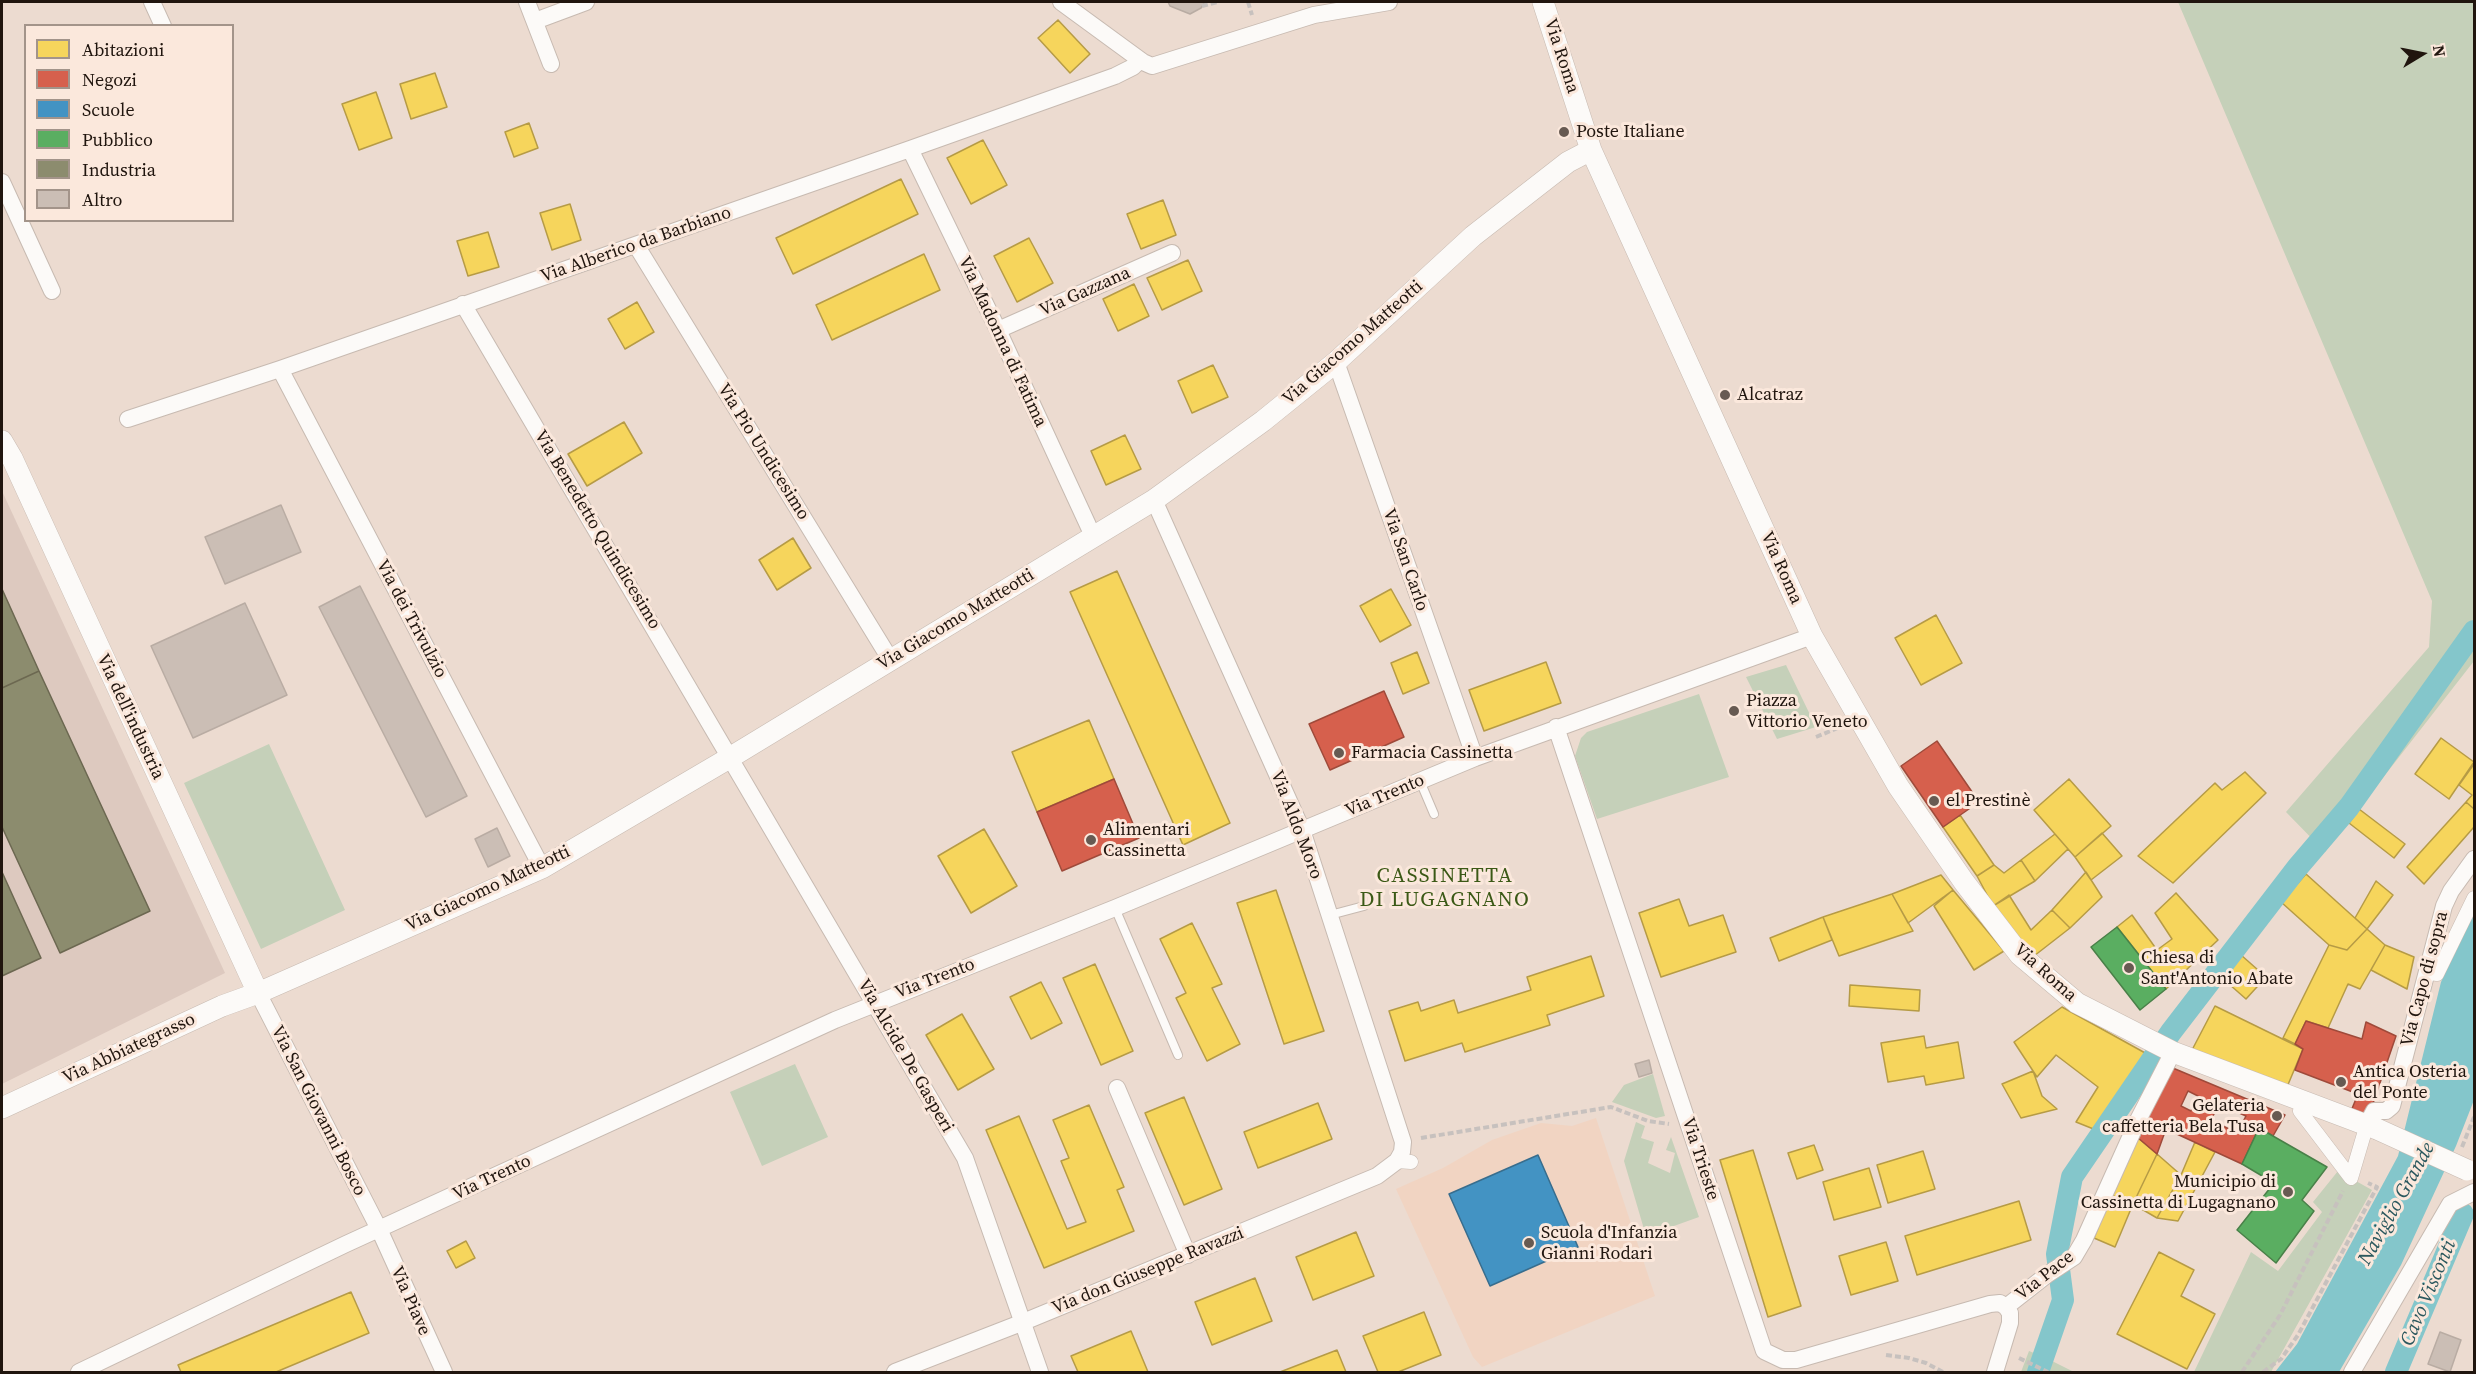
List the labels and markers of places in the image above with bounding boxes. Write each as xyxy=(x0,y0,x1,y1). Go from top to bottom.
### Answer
place label: Poste Italiane xyxy=(1576,121,1685,143)
marker: Poste Italiane xyxy=(1557,125,1571,139)
place label: Alcatraz xyxy=(1737,384,1803,406)
marker: Alcatraz xyxy=(1718,388,1732,402)
place label: Piazza Vittorio Veneto xyxy=(1746,690,1868,732)
marker: Piazza Vittorio Veneto xyxy=(1727,704,1741,718)
place label: Farmacia Cassinetta xyxy=(1351,742,1513,764)
marker: Farmacia Cassinetta xyxy=(1332,746,1346,760)
place label: el Prestinè xyxy=(1946,790,2031,812)
marker: el Prestinè xyxy=(1927,794,1941,808)
place label: Alimentari Cassinetta xyxy=(1103,819,1190,862)
marker: Alimentari Cassinetta xyxy=(1084,833,1098,847)
place label: Chiesa di Sant'Antonio Abate xyxy=(2141,947,2293,990)
marker: Chiesa di Sant'Antonio Abate xyxy=(2122,961,2136,975)
place label: Antica Osteria del Ponte xyxy=(2353,1061,2467,1104)
marker: Antica Osteria del Ponte xyxy=(2334,1075,2348,1089)
place label: Gelateria caffetteria Bela Tusa xyxy=(2102,1095,2265,1138)
marker: Gelateria caffetteria Bela Tusa xyxy=(2270,1109,2284,1123)
place label: Municipio di Cassinetta di Lugagnano xyxy=(2081,1171,2276,1214)
marker: Municipio di Cassinetta di Lugagnano xyxy=(2281,1185,2295,1199)
place label: Scuola d'Infanzia Gianni Rodari xyxy=(1541,1222,1677,1264)
marker: Scuola d'Infanzia Gianni Rodari xyxy=(1522,1236,1536,1250)

